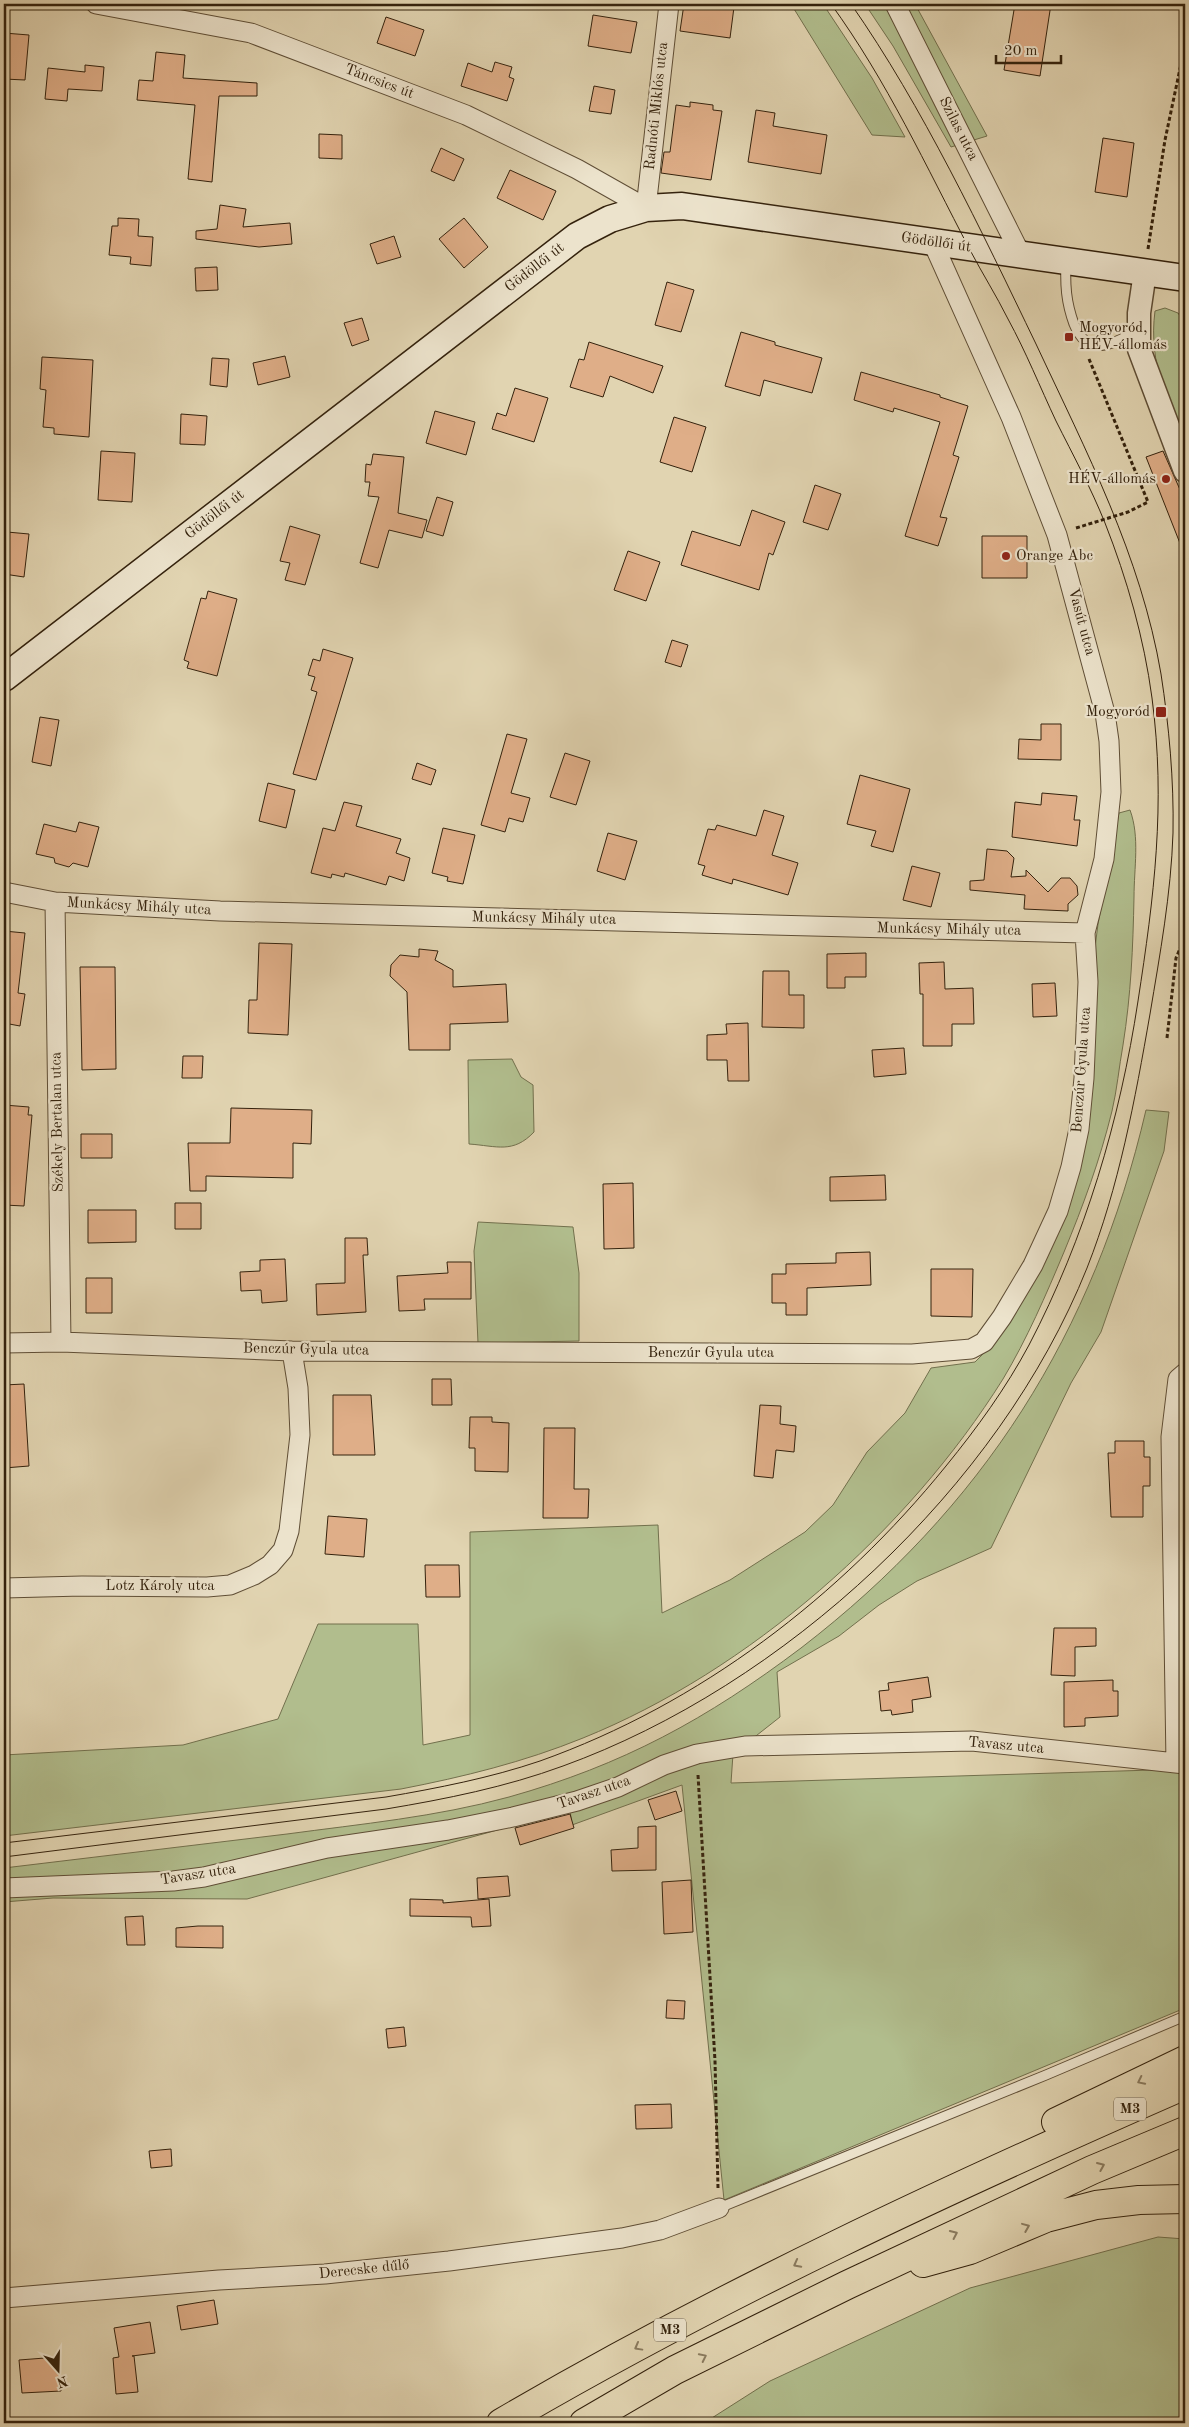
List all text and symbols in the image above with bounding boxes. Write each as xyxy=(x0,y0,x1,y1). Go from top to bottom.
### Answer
scale bar xyxy=(996,32,1062,64)
street label: Radnóti Miklós utca xyxy=(643,41,671,171)
text: 20 m xyxy=(1004,44,1038,59)
street label: Táncsics út xyxy=(342,62,416,102)
street label: Szilas utca xyxy=(936,95,981,164)
street label: Gödöllői út xyxy=(900,231,972,255)
street label: Gödöllői út xyxy=(503,240,567,296)
place label: Mogyoród, HÉV-állomás xyxy=(1079,321,1167,353)
marker: Mogyoród, HÉV-állomás xyxy=(1063,331,1075,343)
place label: HÉV-állomás xyxy=(1068,469,1156,487)
marker: HÉV-állomás xyxy=(1160,473,1172,485)
street label: Gödöllői út xyxy=(183,487,247,543)
place label: Orange Abc xyxy=(1016,549,1094,564)
marker: Orange Abc xyxy=(1000,550,1012,562)
street label: Vasút utca xyxy=(1065,587,1097,658)
place label: Mogyoród xyxy=(1086,705,1150,720)
marker: Mogyoród xyxy=(1154,705,1168,719)
street label: Munkácsy Mihály utca xyxy=(66,896,212,918)
street label: Munkácsy Mihály utca xyxy=(472,910,617,928)
street label: Munkácsy Mihály utca xyxy=(877,921,1022,939)
street label: Benczúr Gyula utca xyxy=(1070,1006,1094,1134)
street label: Székely Bertalan utca xyxy=(49,1051,67,1192)
street label: Benczúr Gyula utca xyxy=(243,1341,370,1359)
street label: Benczúr Gyula utca xyxy=(648,1346,775,1361)
street label: Lotz Károly utca xyxy=(105,1579,215,1594)
street label: Tavasz utca xyxy=(967,1735,1045,1757)
street label: Tavasz utca xyxy=(556,1773,633,1813)
street label: Tavasz utca xyxy=(159,1862,237,1888)
one-way arrow xyxy=(1138,2075,1147,2085)
road number: M3 xyxy=(1114,2098,1146,2120)
one-way arrow xyxy=(1097,2162,1105,2172)
one-way arrow xyxy=(1021,2222,1030,2233)
one-way arrow xyxy=(949,2230,958,2240)
street label: Derecske dűlő xyxy=(318,2258,410,2282)
one-way arrow xyxy=(793,2258,802,2268)
road number: M3 xyxy=(654,2318,686,2342)
one-way arrow xyxy=(634,2341,643,2351)
north arrow xyxy=(32,2344,82,2394)
one-way arrow xyxy=(697,2353,706,2363)
text: N xyxy=(54,2373,70,2390)

